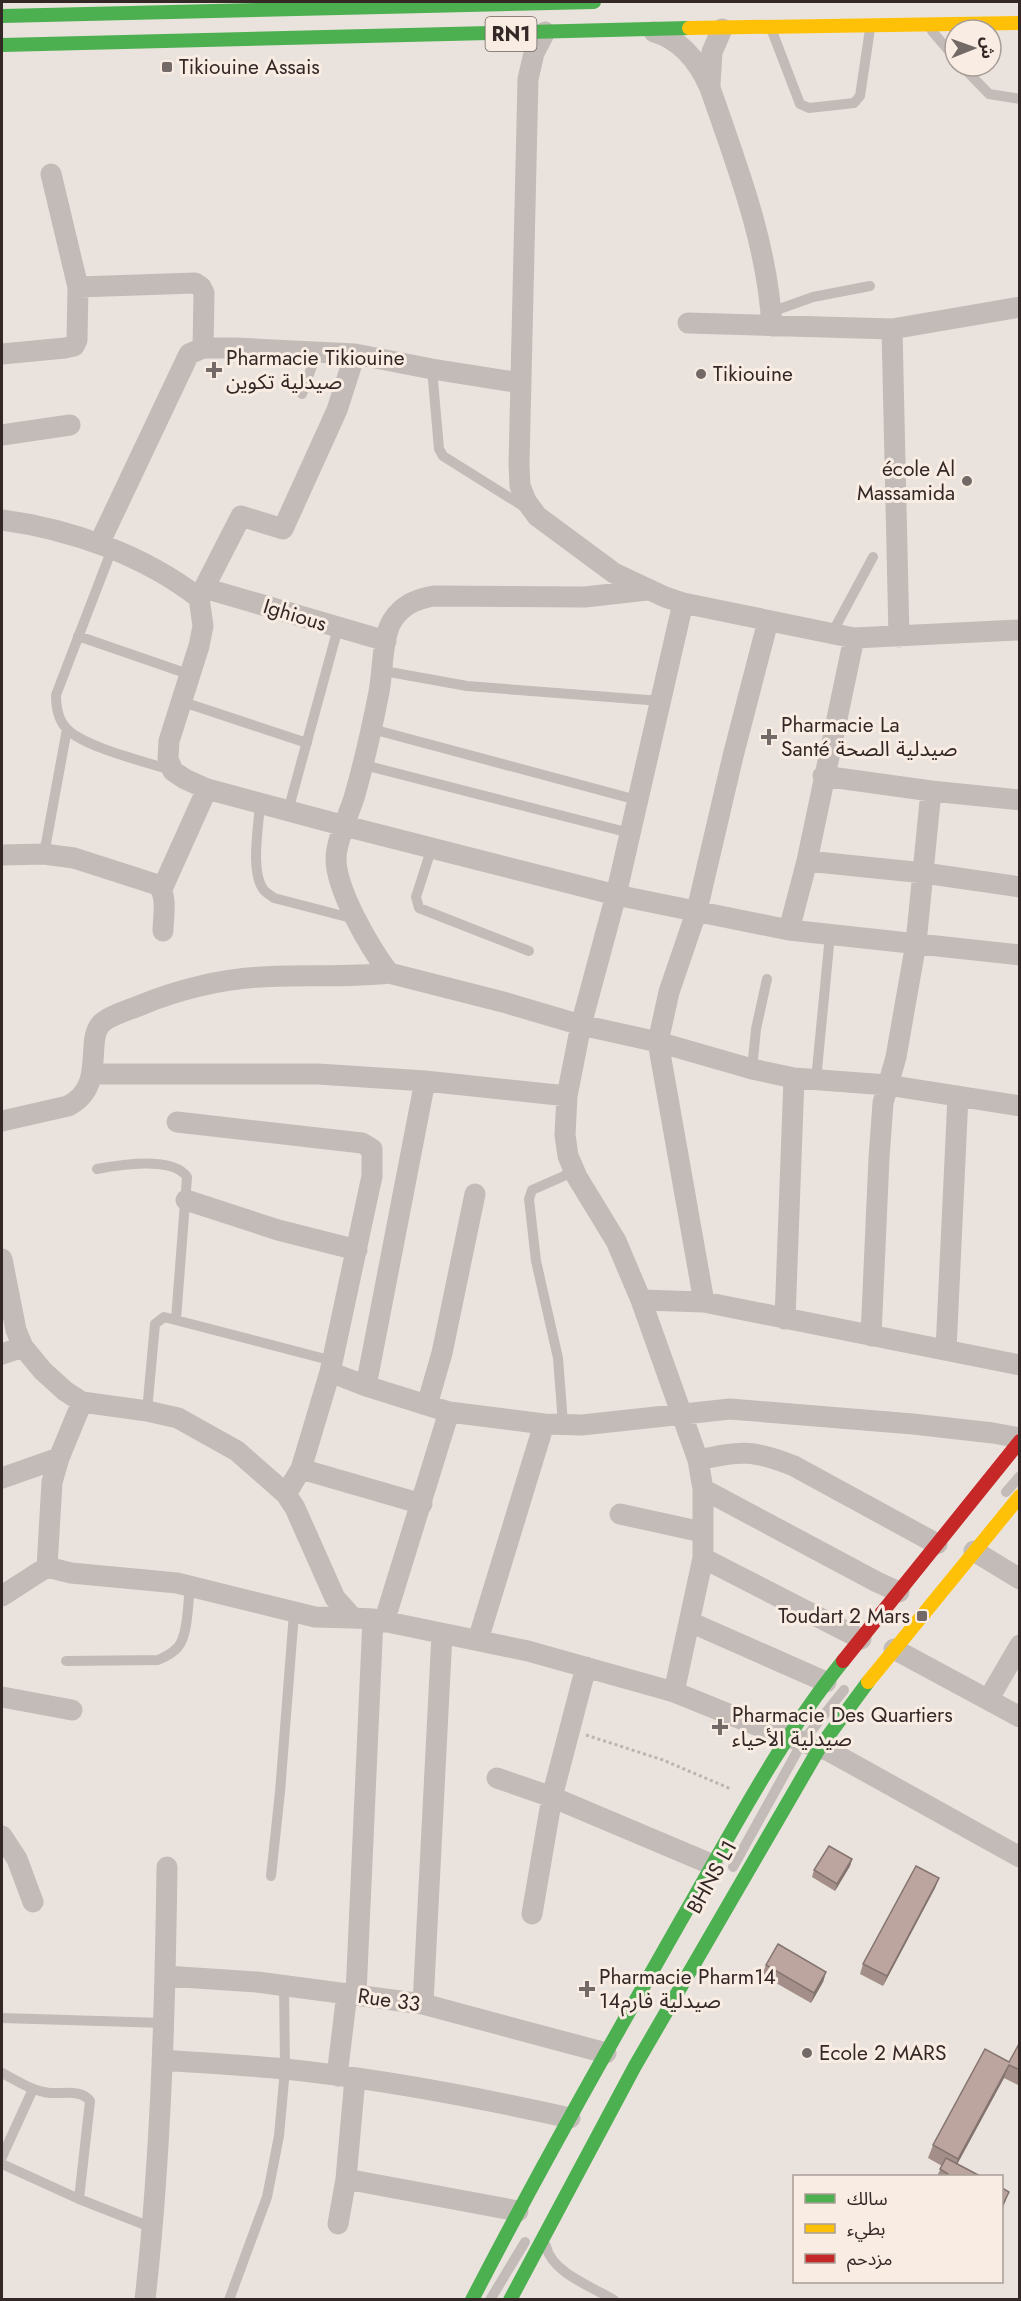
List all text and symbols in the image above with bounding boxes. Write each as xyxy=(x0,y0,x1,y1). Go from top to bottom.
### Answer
road number: RN1 xyxy=(486,17,536,51)
north arrow xyxy=(943,18,1003,78)
text: ش xyxy=(976,37,999,59)
place label: Tikiouine Assais xyxy=(179,52,320,82)
marker: Tikiouine Assais xyxy=(160,60,174,74)
place label: Pharmacie Tikiouine صيدلية تكوين xyxy=(226,343,405,397)
place label: Tikiouine xyxy=(713,359,793,389)
marker: Pharmacie Tikiouine صيدلية تكوين xyxy=(207,363,221,377)
marker: Tikiouine xyxy=(694,367,708,381)
place label: école Al Massamida xyxy=(857,454,955,508)
marker: école Al Massamida xyxy=(960,474,974,488)
street label: Ighious xyxy=(260,591,330,639)
place label: Pharmacie La Santé صيدلية الصحة xyxy=(781,710,958,764)
marker: Pharmacie La Santé صيدلية الصحة xyxy=(762,730,776,744)
place label: Toudart 2 Mars xyxy=(778,1601,910,1631)
marker: Toudart 2 Mars xyxy=(915,1609,929,1623)
place label: Pharmacie Des Quartiers صيدلية الأحياء xyxy=(732,1700,953,1754)
marker: Pharmacie Des Quartiers صيدلية الأحياء xyxy=(713,1720,727,1734)
street label: BHNS L1 xyxy=(680,1835,744,1919)
place label: Pharmacie Pharm14 صيدلية فارم14 xyxy=(599,1962,776,2017)
street label: Rue 33 xyxy=(356,1981,422,2019)
marker: Pharmacie Pharm14 صيدلية فارم14 xyxy=(580,1982,594,1996)
place label: Ecole 2 MARS xyxy=(819,2038,946,2068)
marker: Ecole 2 MARS xyxy=(800,2046,814,2060)
legend xyxy=(793,2175,1003,2283)
text: سالك xyxy=(847,2186,888,2212)
text: بطيء xyxy=(847,2216,885,2242)
text: مزدحم xyxy=(847,2246,892,2272)

